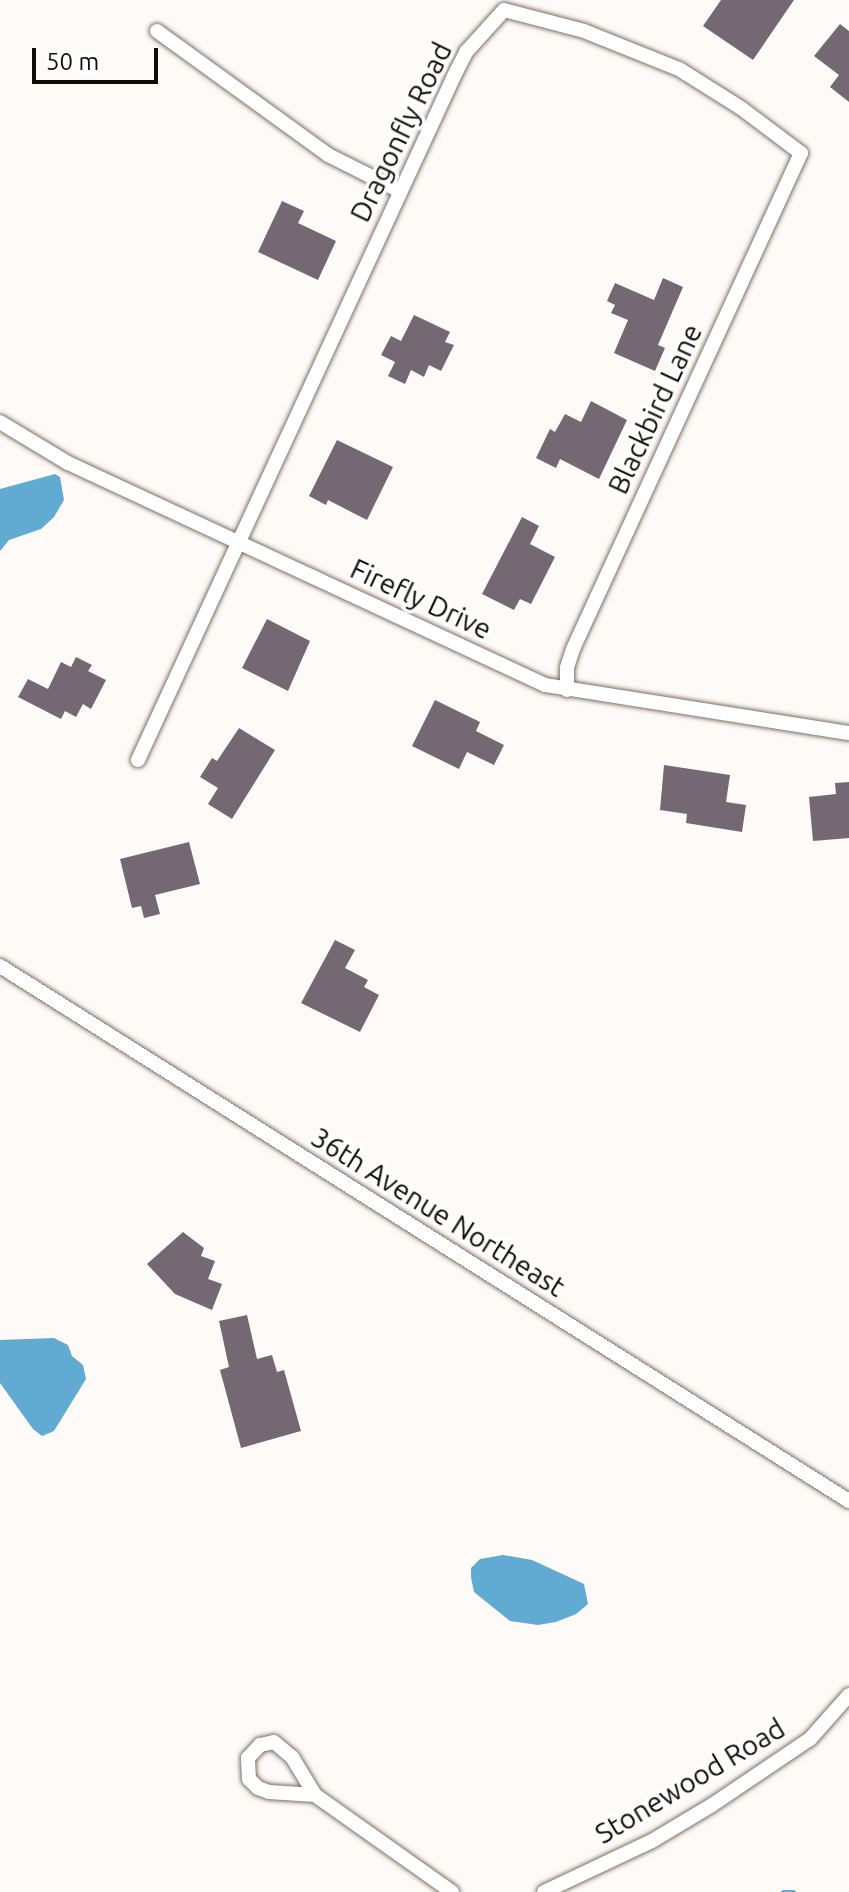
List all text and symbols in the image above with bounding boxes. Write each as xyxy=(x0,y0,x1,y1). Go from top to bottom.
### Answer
scale bar xyxy=(36,32,162,82)
street label: Dragonfly Road xyxy=(343,37,459,227)
text: 50 m xyxy=(46,48,99,75)
street label: Blackbird Lane xyxy=(601,319,709,499)
street label: Firefly Drive xyxy=(345,552,497,646)
street label: 36th Avenue Northeast xyxy=(305,1120,571,1304)
street label: Stonewood Road xyxy=(589,1711,791,1851)

